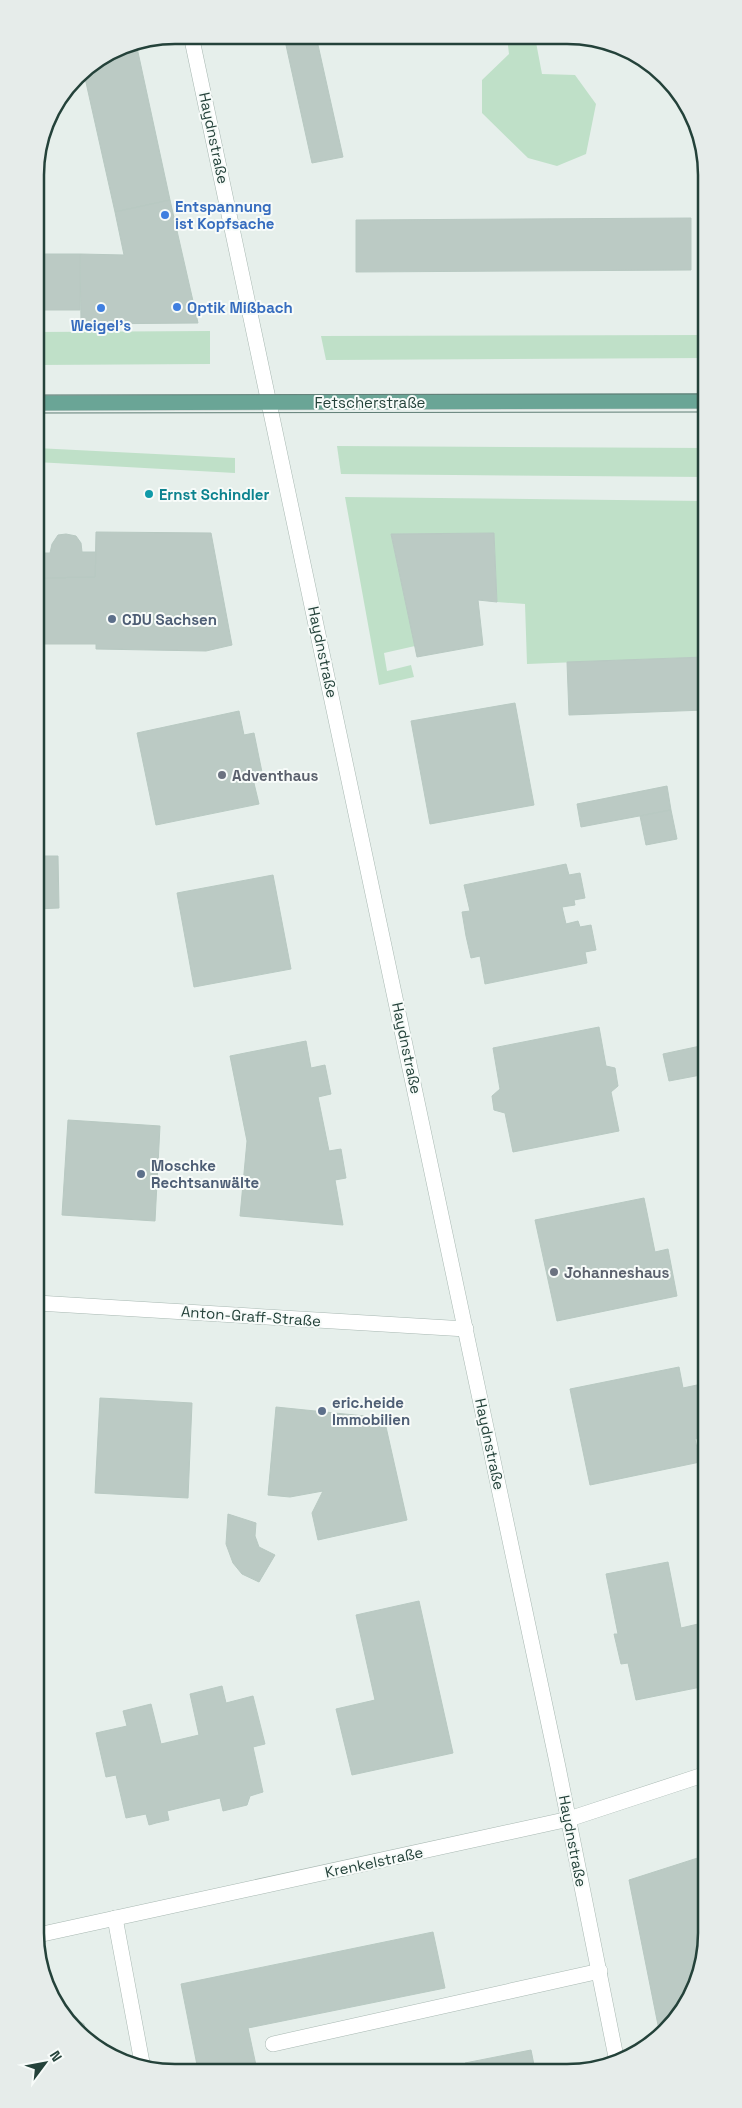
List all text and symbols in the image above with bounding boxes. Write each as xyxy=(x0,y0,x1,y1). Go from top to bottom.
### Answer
street label: Haydnstraße xyxy=(195,90,233,186)
place label: Entspannung ist Kopfsache xyxy=(175,197,275,233)
marker: Entspannung ist Kopfsache xyxy=(159,209,171,221)
place label: Optik Mißbach xyxy=(187,298,293,317)
marker: Optik Mißbach xyxy=(171,301,183,313)
marker: Weigel's xyxy=(95,302,107,314)
place label: Weigel's xyxy=(71,316,131,335)
street label: Fetscherstraße xyxy=(315,393,426,412)
place label: Ernst Schindler xyxy=(159,485,269,504)
marker: Ernst Schindler xyxy=(143,488,155,500)
street label: Haydnstraße xyxy=(304,604,342,700)
place label: CDU Sachsen xyxy=(122,610,217,629)
marker: CDU Sachsen xyxy=(106,613,118,625)
place label: Adventhaus xyxy=(232,766,319,785)
marker: Adventhaus xyxy=(216,769,228,781)
street label: Haydnstraße xyxy=(388,1000,426,1096)
place label: Moschke Rechtsanwälte xyxy=(151,1156,259,1192)
marker: Moschke Rechtsanwälte xyxy=(135,1168,147,1180)
place label: Johanneshaus xyxy=(564,1263,670,1282)
marker: Johanneshaus xyxy=(548,1266,560,1278)
street label: Anton-Graff-Straße xyxy=(180,1302,322,1330)
place label: eric.heide Immobilien xyxy=(332,1393,410,1429)
street label: Haydnstraße xyxy=(471,1396,509,1492)
marker: eric.heide Immobilien xyxy=(316,1405,328,1417)
street label: Haydnstraße xyxy=(555,1793,591,1889)
street label: Krenkelstraße xyxy=(323,1842,425,1882)
north arrow xyxy=(20,2038,70,2088)
text: N xyxy=(46,2047,66,2065)

